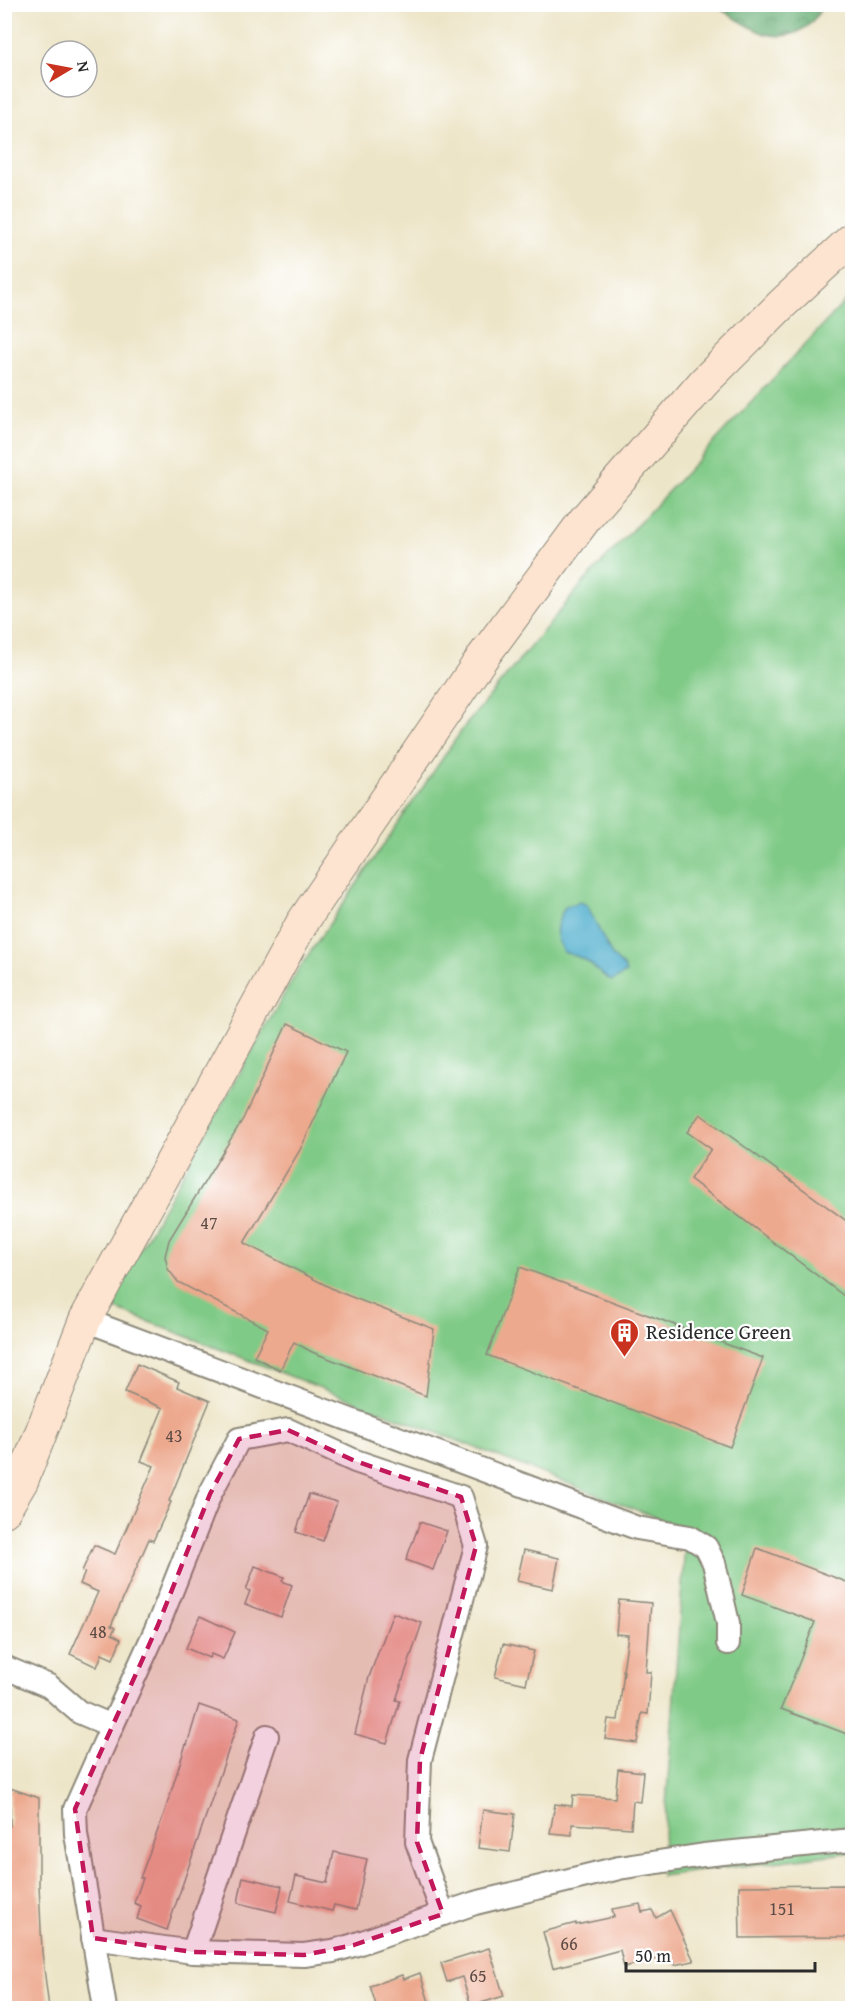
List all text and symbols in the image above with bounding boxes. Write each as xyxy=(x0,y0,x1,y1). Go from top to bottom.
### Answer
north arrow xyxy=(39,39,99,99)
text: N xyxy=(71,59,97,74)
house number: 47 xyxy=(200,1209,218,1236)
building icon: Residence Green xyxy=(609,1316,641,1358)
place label: Residence Green xyxy=(646,1316,791,1347)
house number: 43 xyxy=(165,1422,183,1449)
house number: 48 xyxy=(89,1618,107,1645)
house number: 151 xyxy=(769,1895,795,1922)
house number: 66 xyxy=(560,1930,578,1957)
scale bar xyxy=(626,1935,815,1973)
text: 50 m xyxy=(635,1942,671,1969)
house number: 65 xyxy=(469,1962,487,1989)

